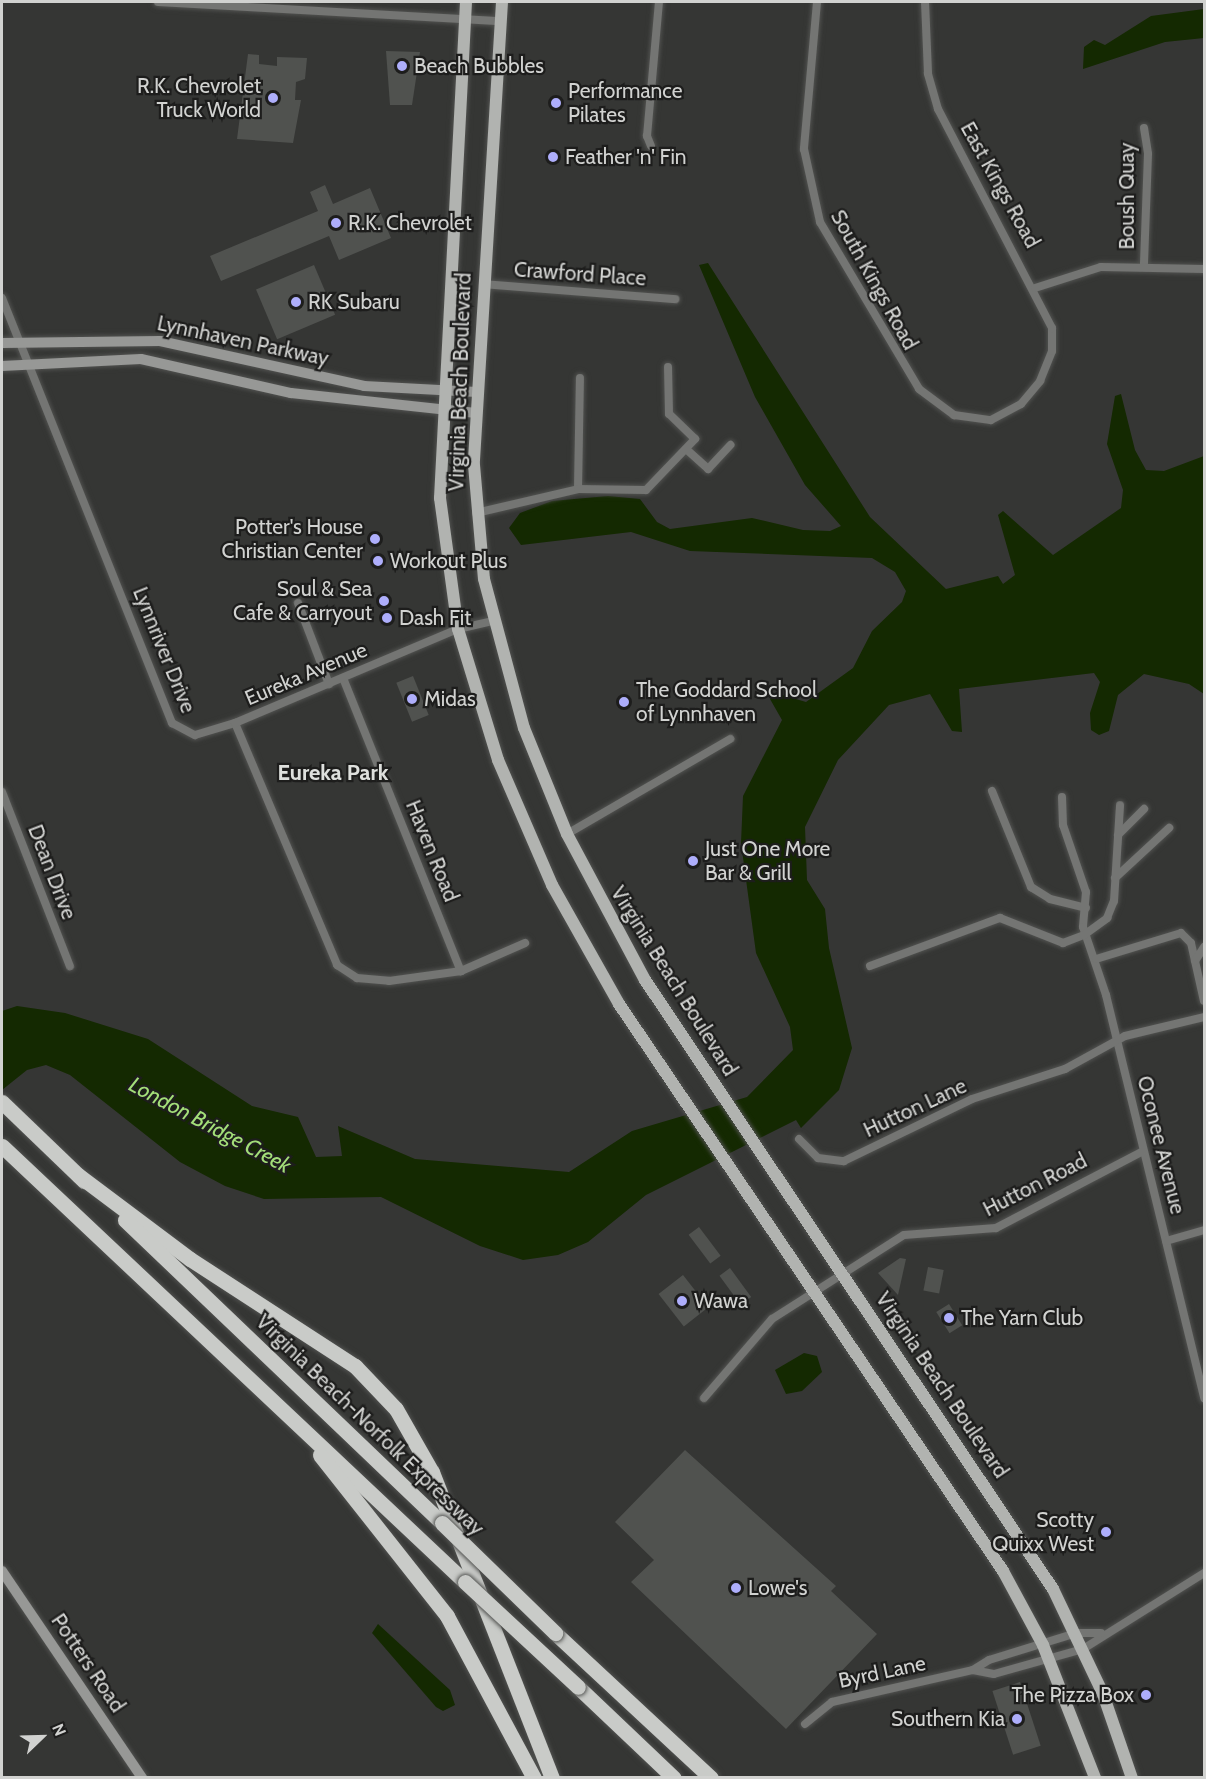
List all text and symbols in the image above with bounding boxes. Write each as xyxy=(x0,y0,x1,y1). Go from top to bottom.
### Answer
place label: Beach Bubbles xyxy=(414,53,544,79)
marker: Beach Bubbles xyxy=(395,59,409,73)
place label: R.K. Chevrolet Truck World xyxy=(137,73,261,123)
place label: Performance Pilates xyxy=(568,78,682,128)
marker: R.K. Chevrolet Truck World xyxy=(266,91,280,105)
marker: Performance Pilates xyxy=(549,96,563,110)
street label: East Kings Road xyxy=(955,118,1045,252)
street label: Boush Quay xyxy=(1114,142,1140,250)
place label: Feather 'n' Fin xyxy=(565,144,687,170)
marker: Feather 'n' Fin xyxy=(546,150,560,164)
street label: South Kings Road xyxy=(825,206,923,354)
place label: R.K. Chevrolet xyxy=(348,210,472,236)
marker: R.K. Chevrolet xyxy=(329,216,343,230)
street label: Crawford Place xyxy=(513,257,647,291)
street label: Virginia Beach Boulevard xyxy=(444,272,476,492)
place label: RK Subaru xyxy=(308,289,400,315)
marker: RK Subaru xyxy=(289,295,303,309)
street label: Lynnhaven Parkway xyxy=(155,311,331,371)
place label: Potter's House Christian Center xyxy=(221,514,363,564)
marker: Potter's House Christian Center xyxy=(368,532,382,546)
place label: Workout Plus xyxy=(390,548,507,574)
marker: Workout Plus xyxy=(371,554,385,568)
place label: Soul & Sea Cafe & Carryout xyxy=(233,576,372,626)
street label: Lynnriver Drive xyxy=(127,583,201,717)
marker: Soul & Sea Cafe & Carryout xyxy=(377,594,391,608)
place label: Dash Fit xyxy=(399,605,471,631)
marker: Dash Fit xyxy=(380,611,394,625)
street label: Eureka Avenue xyxy=(241,637,371,711)
place label: The Goddard School of Lynnhaven xyxy=(636,677,817,727)
place label: Midas xyxy=(424,686,476,712)
marker: Midas xyxy=(405,692,419,706)
marker: The Goddard School of Lynnhaven xyxy=(617,695,631,709)
district label: Eureka Park xyxy=(278,760,388,786)
street label: Haven Road xyxy=(400,797,464,905)
street label: Dean Drive xyxy=(22,821,82,923)
place label: Just One More Bar & Grill xyxy=(705,836,830,886)
marker: Just One More Bar & Grill xyxy=(686,854,700,868)
street label: Virginia Beach Boulevard xyxy=(605,881,743,1081)
water label: London Bridge Creek xyxy=(125,1071,295,1179)
street label: Hutton Lane xyxy=(859,1073,971,1143)
street label: Oconee Avenue xyxy=(1132,1073,1190,1217)
street label: Hutton Road xyxy=(979,1148,1091,1222)
street label: Virginia Beach Boulevard xyxy=(870,1287,1014,1483)
place label: Wawa xyxy=(694,1288,748,1314)
marker: Wawa xyxy=(675,1294,689,1308)
place label: The Yarn Club xyxy=(961,1305,1083,1331)
street label: Virginia Beach-Norfolk Expressway xyxy=(251,1309,489,1541)
marker: The Yarn Club xyxy=(942,1311,956,1325)
place label: Scotty Quixx West xyxy=(992,1507,1094,1557)
marker: Scotty Quixx West xyxy=(1099,1525,1113,1539)
place label: Lowe's xyxy=(748,1575,807,1601)
marker: Lowe's xyxy=(729,1581,743,1595)
street label: Potters Road xyxy=(46,1609,130,1717)
street label: Byrd Lane xyxy=(836,1650,928,1694)
place label: The Pizza Box xyxy=(1012,1682,1134,1708)
marker: The Pizza Box xyxy=(1139,1688,1153,1702)
place label: Southern Kia xyxy=(891,1706,1005,1732)
north arrow xyxy=(12,1707,72,1767)
marker: Southern Kia xyxy=(1010,1712,1024,1726)
text: N xyxy=(48,1721,70,1739)

